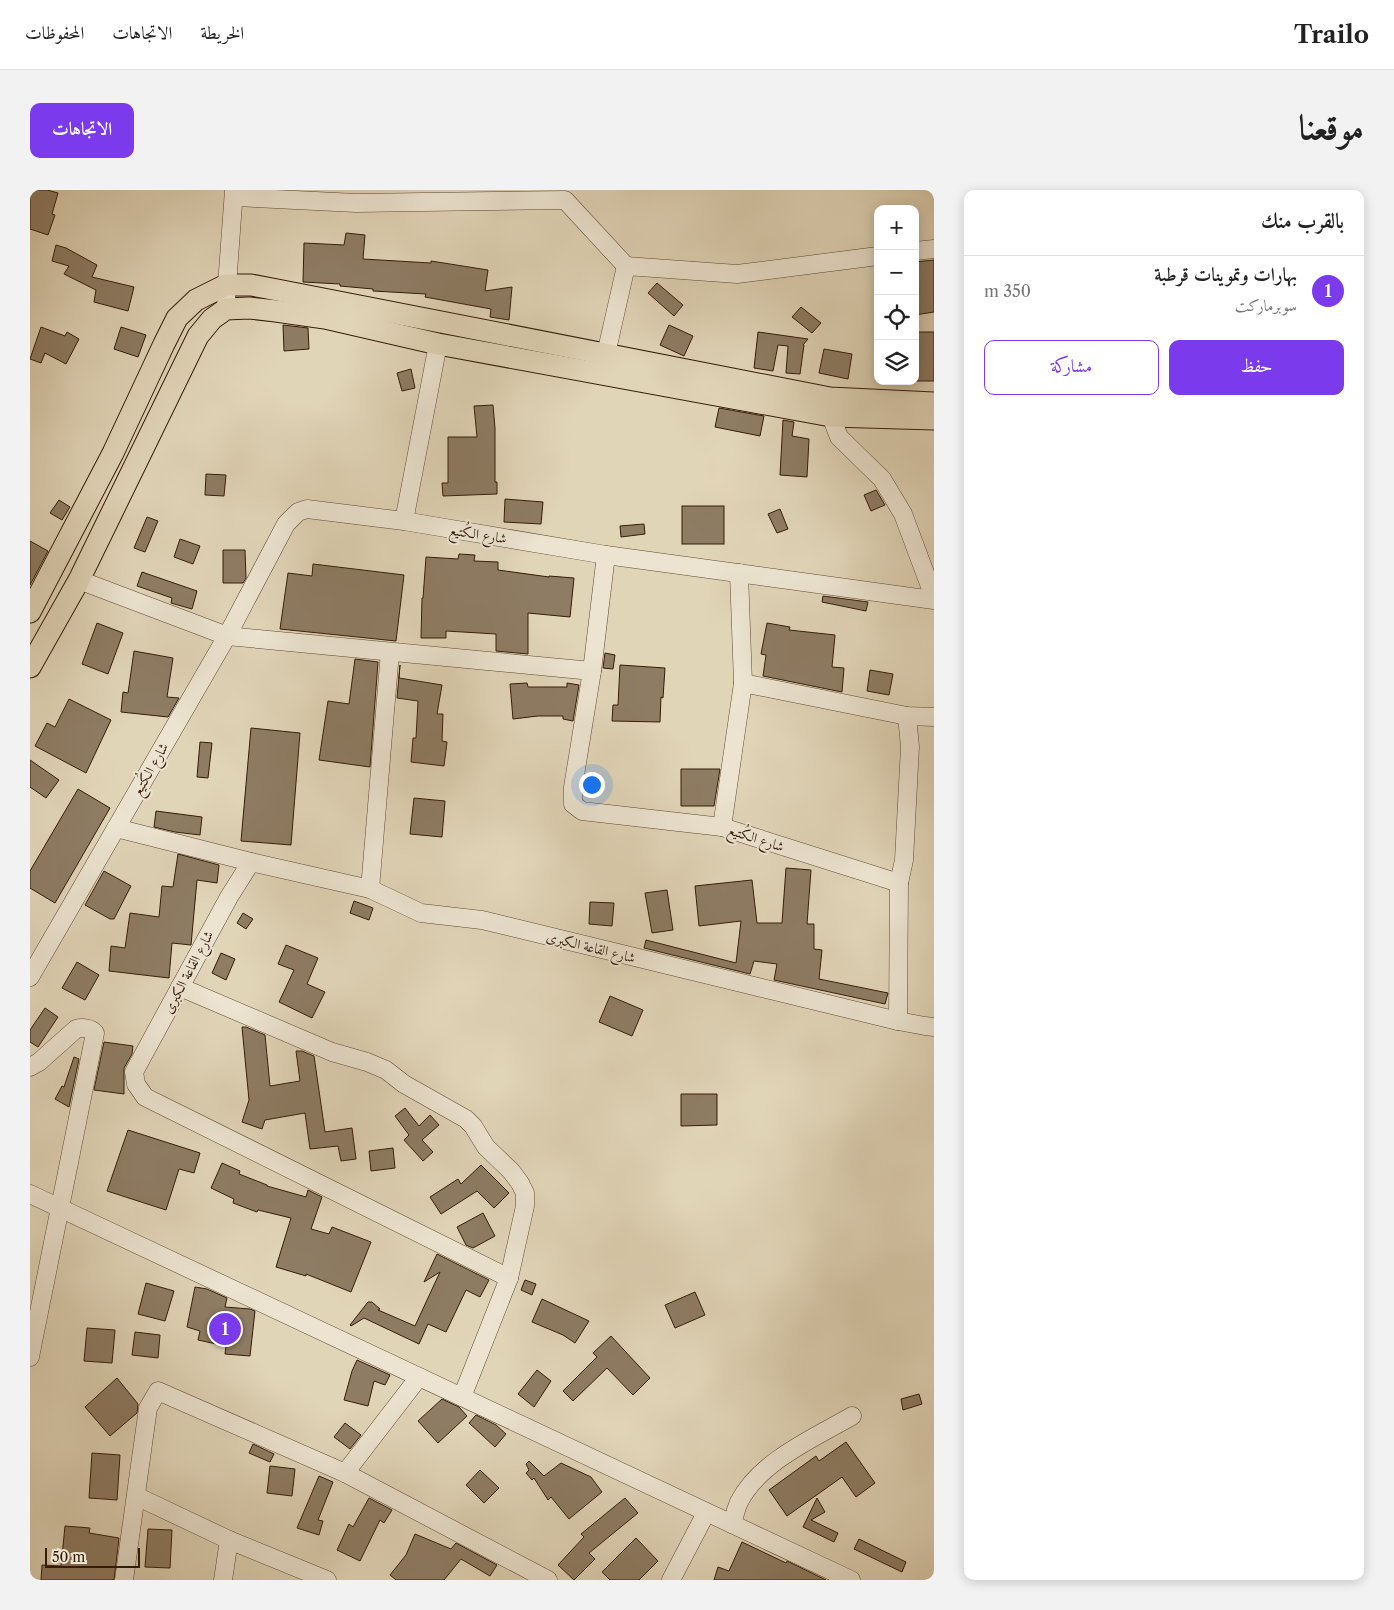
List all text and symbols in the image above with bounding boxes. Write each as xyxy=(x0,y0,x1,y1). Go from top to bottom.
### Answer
text: Trailo xyxy=(1294,20,1369,49)
text: المحفوظات xyxy=(25,22,84,44)
text: الاتجاهات xyxy=(112,22,172,44)
text: الخريطة xyxy=(200,22,244,44)
button: الاتجاهات xyxy=(30,103,134,158)
text: موقعنا xyxy=(1299,105,1364,148)
map controls xyxy=(874,205,919,385)
button: + xyxy=(874,205,919,250)
text: بالقرب منك xyxy=(1261,208,1344,233)
button: − xyxy=(874,250,919,295)
text: بهارات وتموينات قرطبة xyxy=(1154,263,1297,286)
text: 350 m xyxy=(984,281,1031,301)
text: 1 xyxy=(1324,281,1332,301)
button: locate xyxy=(874,295,919,340)
text: سوبرماركت xyxy=(1235,295,1297,315)
button: layers xyxy=(874,340,919,385)
button: مشاركة xyxy=(984,340,1159,395)
button: حفظ xyxy=(1169,340,1344,395)
street label: شارع الكُتيع xyxy=(447,518,509,552)
street label: شارع الكُتيع xyxy=(125,738,177,801)
your location xyxy=(579,772,605,798)
street label: شارع الكُتيع xyxy=(724,818,787,860)
street label: شارع القاعة الكبرى xyxy=(159,927,220,1018)
street label: شارع القاعة الكبرى xyxy=(544,927,637,970)
pin: 1 xyxy=(209,1310,241,1348)
scale bar xyxy=(45,1545,140,1568)
text: 50 m xyxy=(52,1548,85,1566)

